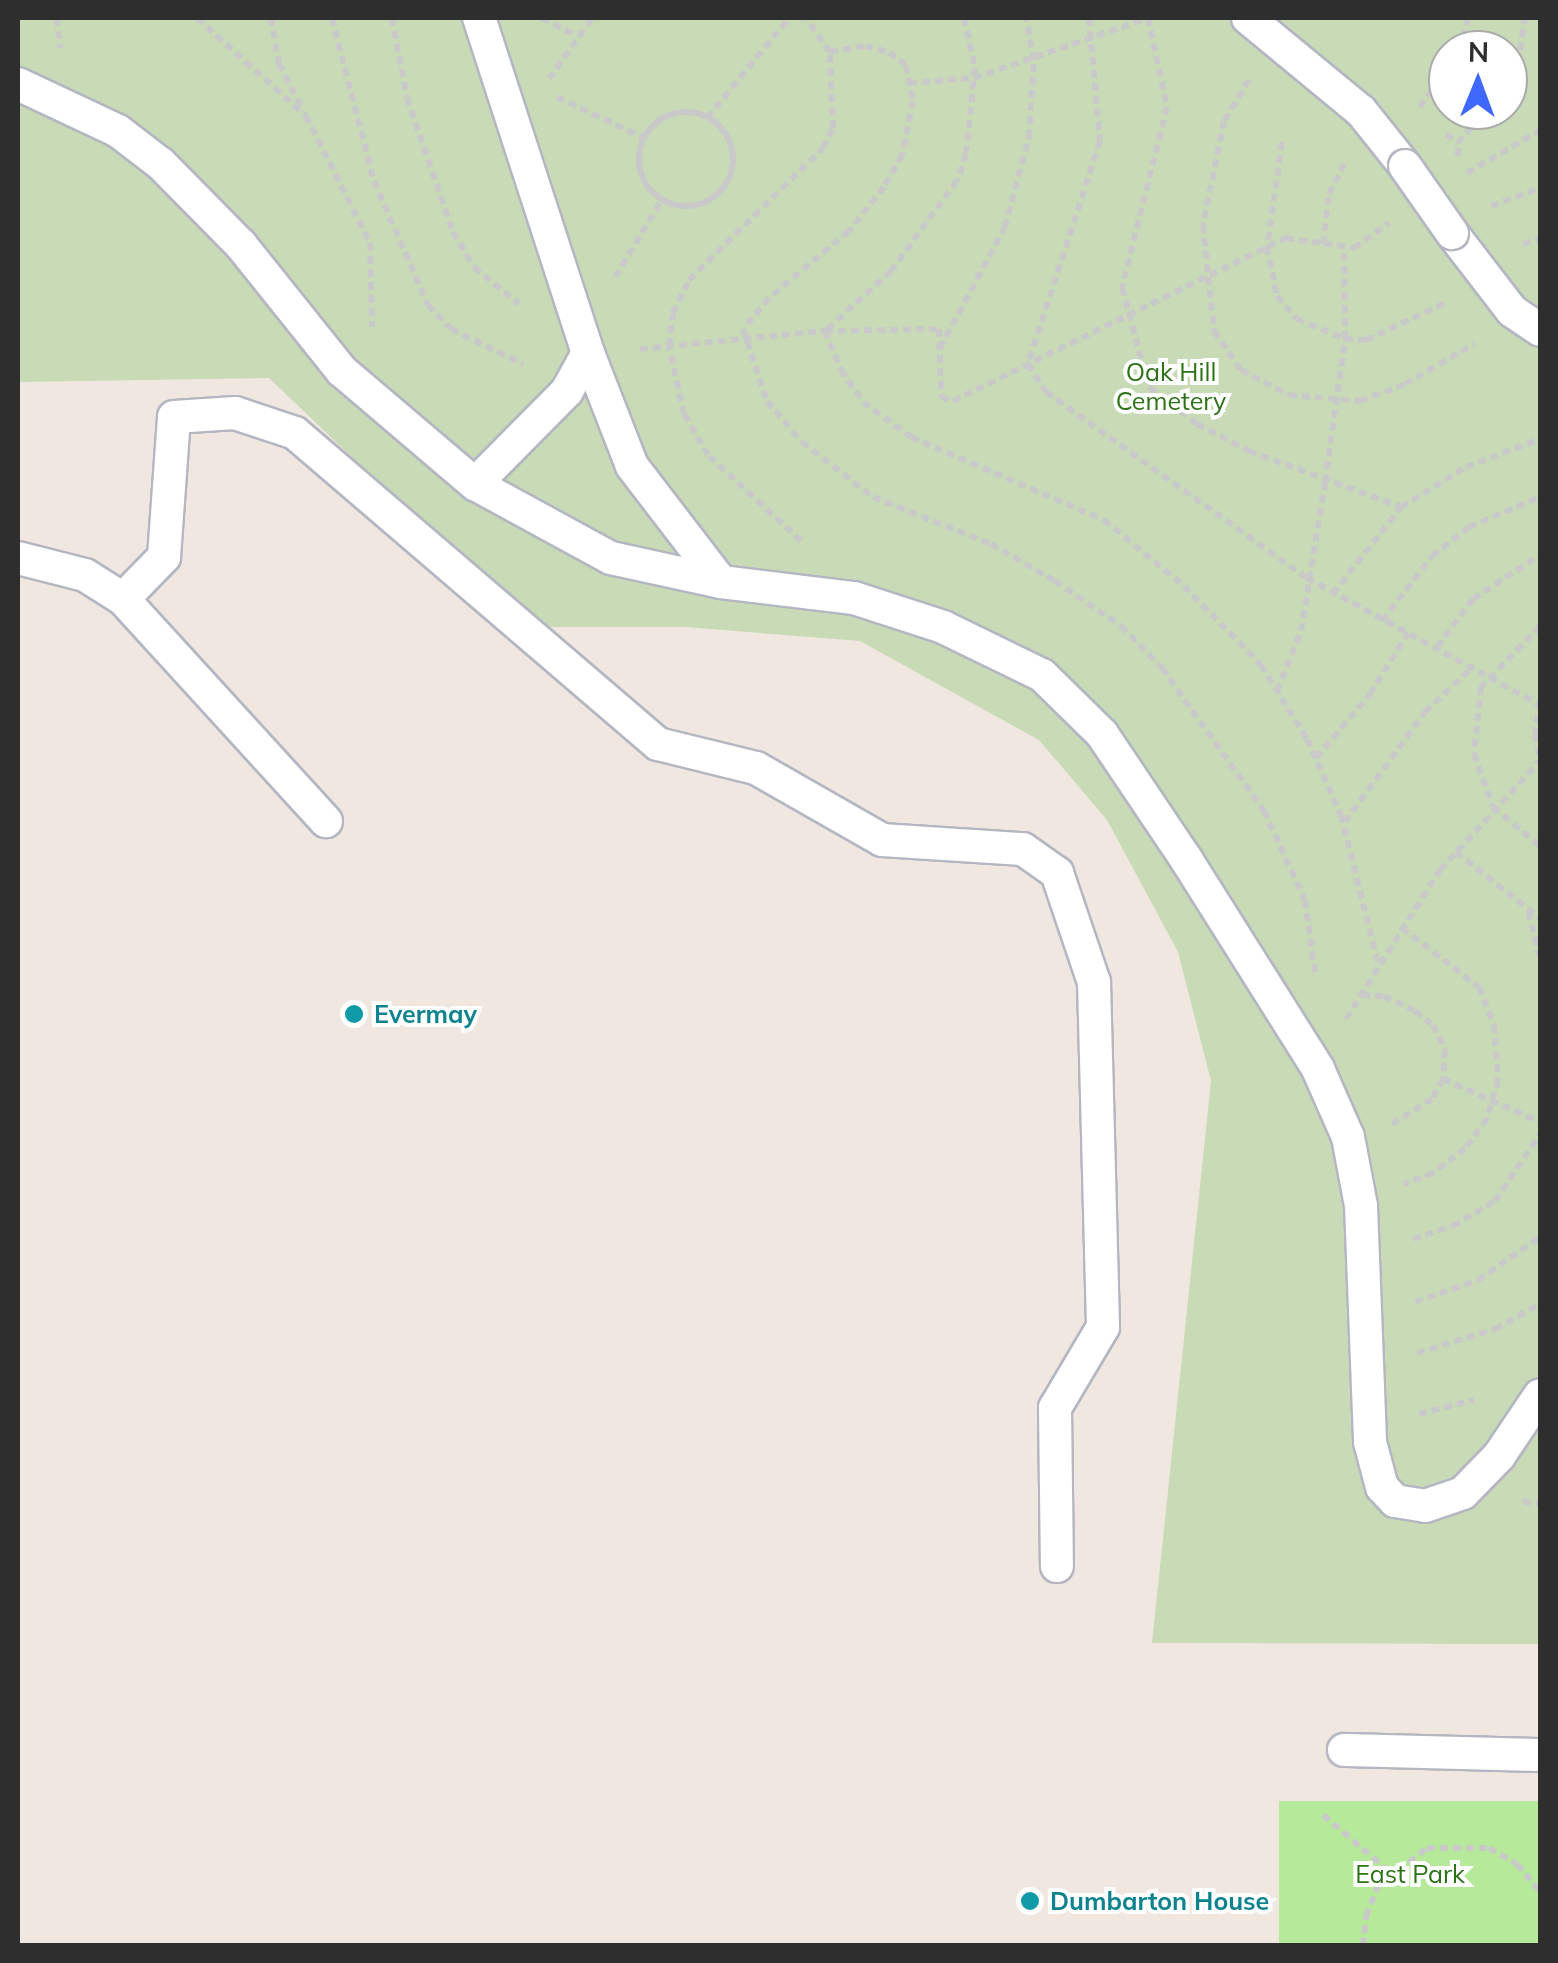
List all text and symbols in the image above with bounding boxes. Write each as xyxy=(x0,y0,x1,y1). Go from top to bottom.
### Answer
north arrow xyxy=(1428,30,1528,130)
text: N xyxy=(1468,34,1489,69)
park label: Oak Hill Cemetery xyxy=(1116,358,1226,417)
place label: Evermay xyxy=(374,999,477,1029)
marker: Evermay xyxy=(343,1003,365,1025)
park label: East Park xyxy=(1355,1859,1465,1889)
place label: Dumbarton House xyxy=(1050,1886,1269,1916)
marker: Dumbarton House xyxy=(1019,1890,1041,1912)

